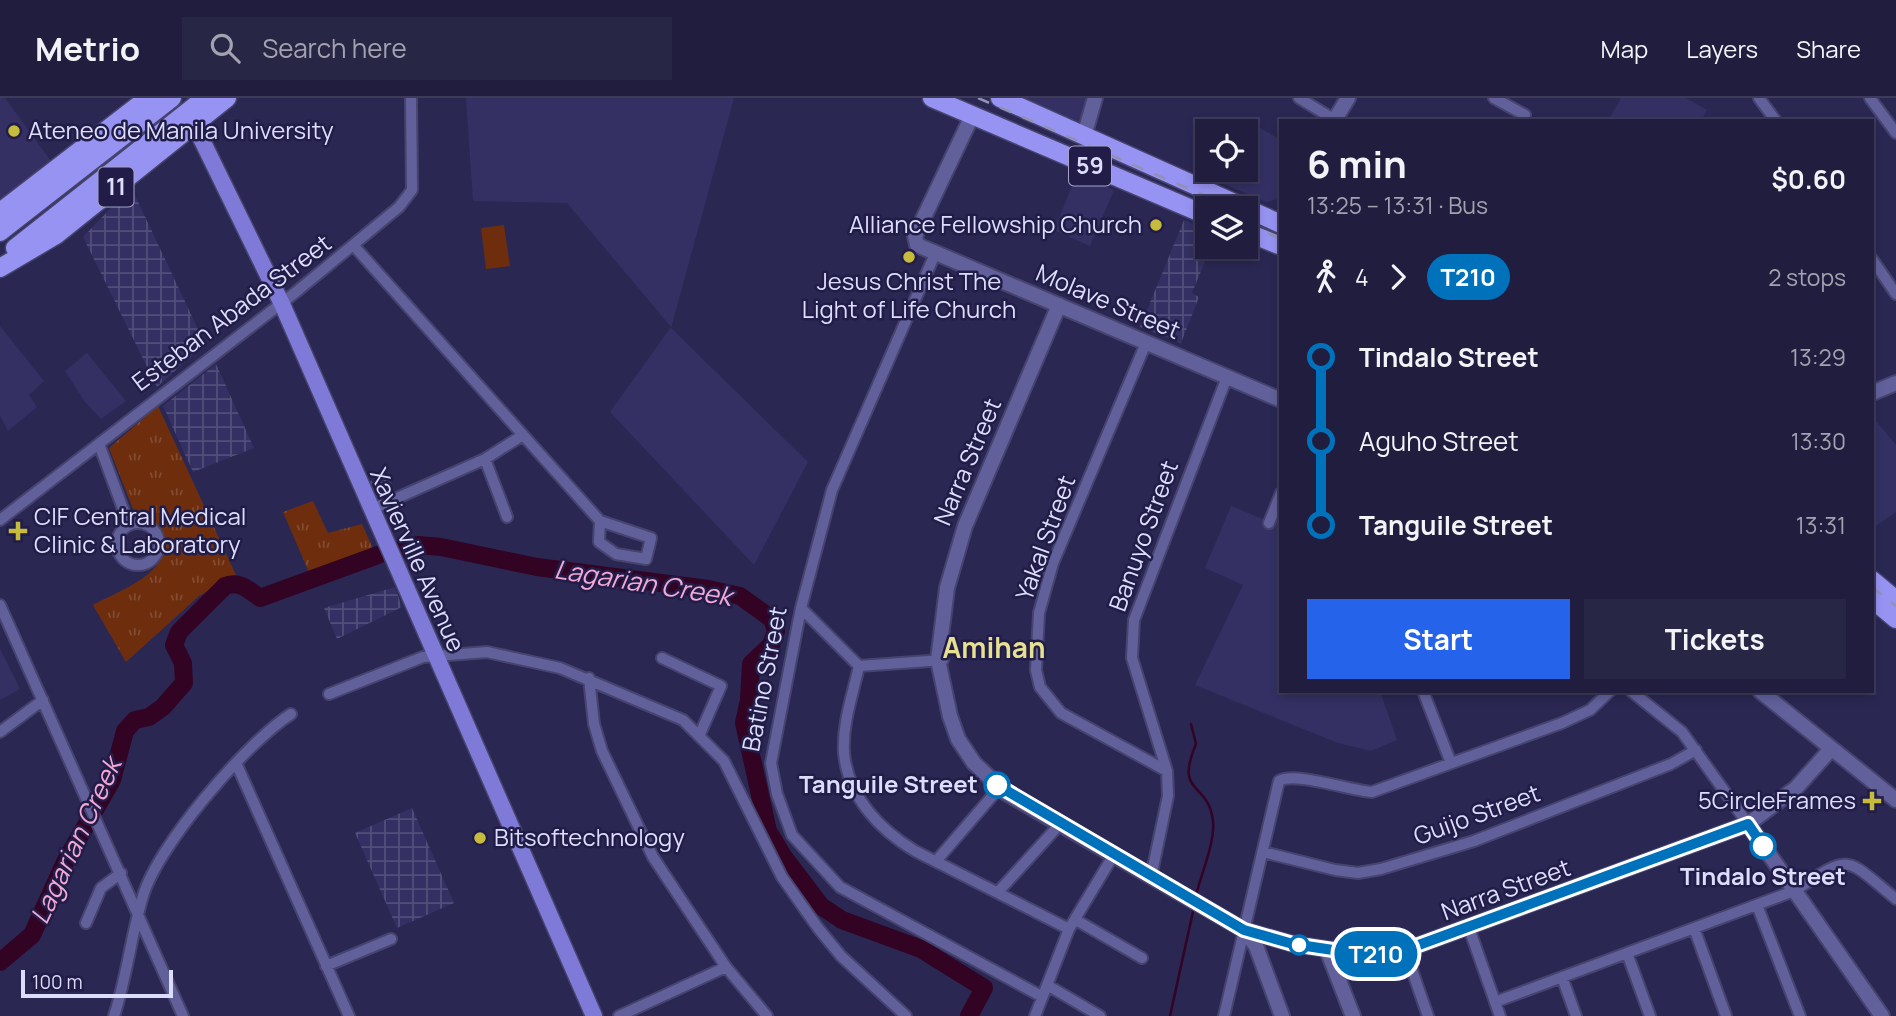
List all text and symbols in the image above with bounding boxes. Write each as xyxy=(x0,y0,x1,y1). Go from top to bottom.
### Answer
search box xyxy=(182,17,672,80)
text: Metrio xyxy=(35,26,140,71)
icon: search xyxy=(206,29,244,67)
text: Search here xyxy=(262,30,407,66)
text: Map xyxy=(1601,32,1648,65)
text: Layers xyxy=(1686,32,1758,65)
text: Share xyxy=(1796,32,1861,65)
place label: Ateneo de Manila University xyxy=(28,113,334,146)
map controls xyxy=(1195,119,1258,259)
button: locate xyxy=(1195,119,1258,182)
marker: Ateneo de Manila University xyxy=(6,123,22,139)
text: 6 min xyxy=(1307,137,1407,189)
road number: 59 xyxy=(1069,146,1111,186)
text: $0.60 xyxy=(1771,161,1846,197)
road number: 11 xyxy=(99,167,134,206)
text: 13:25 – 13:31 · Bus xyxy=(1307,189,1488,221)
button: layers xyxy=(1195,196,1258,259)
place label: Alliance Fellowship Church xyxy=(849,207,1142,240)
marker: Alliance Fellowship Church xyxy=(1148,217,1164,233)
street label: Esteban Abada Street xyxy=(125,226,338,398)
marker: Jesus Christ The Light of Life Church xyxy=(901,249,917,265)
street label: Molave Street xyxy=(1031,255,1186,346)
icon: walk xyxy=(1307,258,1345,296)
icon: forward xyxy=(1379,258,1417,296)
text: T210 xyxy=(1441,260,1496,293)
text: 4 xyxy=(1355,261,1369,293)
text: 2 stops xyxy=(1768,261,1846,293)
place label: Jesus Christ The Light of Life Church xyxy=(802,264,1016,325)
text: Tindalo Street xyxy=(1359,339,1539,375)
text: 13:29 xyxy=(1790,341,1846,373)
street label: Narra Street xyxy=(925,393,1008,530)
text: Aguho Street xyxy=(1359,423,1519,459)
text: 13:30 xyxy=(1791,425,1846,457)
street label: Banuyo Street xyxy=(1100,455,1185,615)
street label: Xavierville Avenue xyxy=(363,462,474,656)
street label: Yakal Street xyxy=(1007,470,1082,605)
place label: CIF Central Medical Clinic & Laboratory xyxy=(34,499,246,560)
text: Tanguile Street xyxy=(1359,507,1553,543)
text: 13:31 xyxy=(1796,509,1846,541)
marker: CIF Central Medical Clinic & Laboratory xyxy=(8,521,28,541)
water label: Lagarian Creek xyxy=(552,550,738,614)
button: Start xyxy=(1307,599,1570,679)
button: Tickets xyxy=(1584,599,1846,679)
street label: Batino Street xyxy=(733,603,794,754)
district label: Amihan xyxy=(943,628,1045,666)
water label: Lagarian Creek xyxy=(21,748,131,929)
place label: Tanguile Street xyxy=(799,767,978,800)
marker: Tanguile Street xyxy=(984,772,1010,798)
street label: Guijo Street xyxy=(1409,775,1544,852)
place label: 5CircleFrames xyxy=(1698,783,1856,816)
marker: 5CircleFrames xyxy=(1862,791,1882,811)
place label: Bitsoftechnology xyxy=(494,820,685,853)
marker: Bitsoftechnology xyxy=(472,830,488,846)
marker: Tindalo Street xyxy=(1750,833,1776,859)
street label: Narra Street xyxy=(1436,850,1575,927)
place label: Tindalo Street xyxy=(1680,859,1846,892)
line badge: T210 xyxy=(1327,931,1425,977)
unlabelled marker xyxy=(1289,935,1309,955)
text: T210 xyxy=(1348,937,1404,970)
scale bar xyxy=(21,967,173,999)
text: 100 m xyxy=(32,969,83,995)

